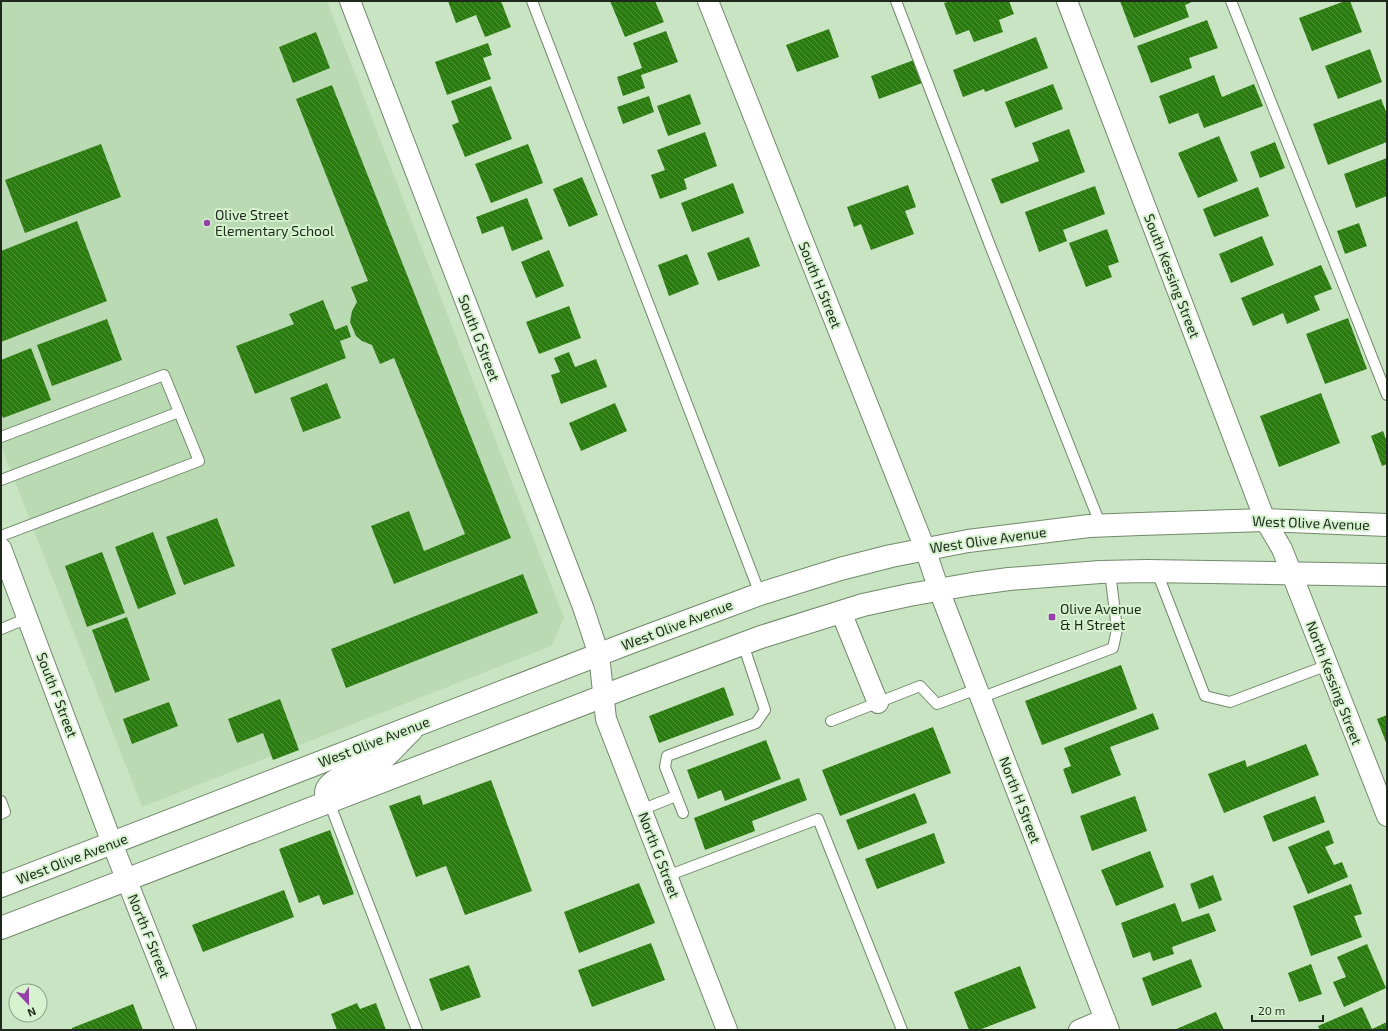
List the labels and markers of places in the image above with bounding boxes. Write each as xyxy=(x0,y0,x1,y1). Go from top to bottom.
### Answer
place label: Olive Street Elementary School xyxy=(215,206,335,239)
marker: Olive Street Elementary School xyxy=(202,218,212,228)
place label: Olive Avenue & H Street xyxy=(1060,600,1142,633)
marker: Olive Avenue & H Street xyxy=(1047,612,1057,622)

